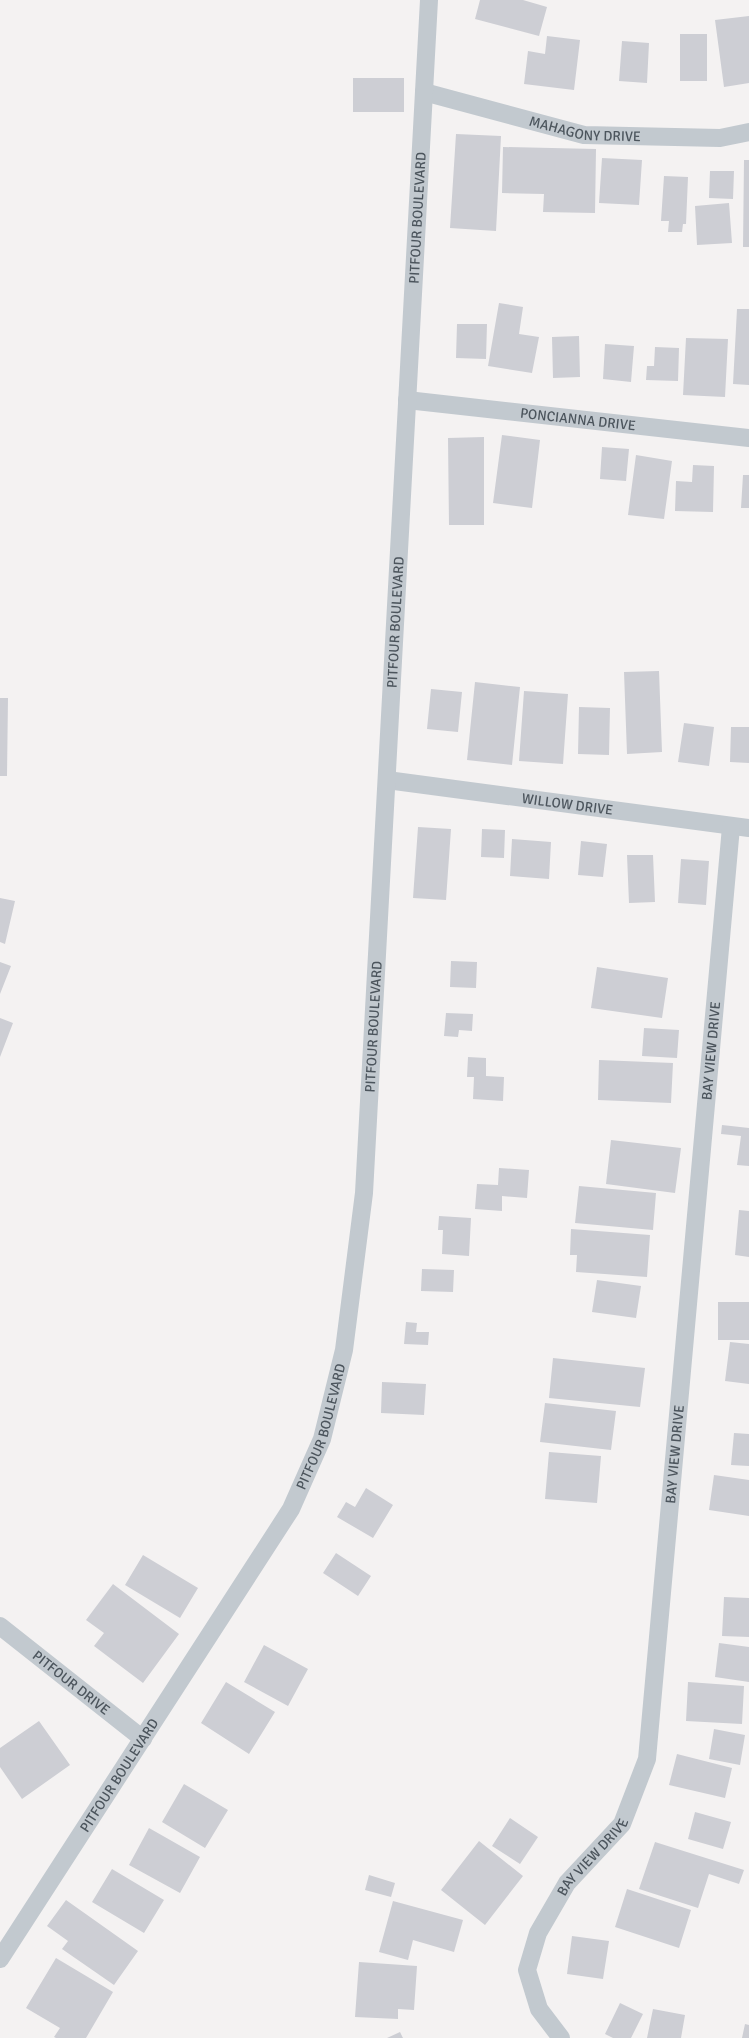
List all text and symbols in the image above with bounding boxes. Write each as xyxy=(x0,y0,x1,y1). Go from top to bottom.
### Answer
street label: MAHAGONY DRIVE xyxy=(527,112,641,145)
street label: PITFOUR BOULEVARD xyxy=(405,152,429,284)
street label: PONCIANNA DRIVE xyxy=(519,404,637,434)
street label: PITFOUR BOULEVARD xyxy=(383,556,407,689)
street label: WILLOW DRIVE xyxy=(521,789,614,818)
street label: PITFOUR BOULEVARD xyxy=(361,960,385,1093)
street label: BAY VIEW DRIVE xyxy=(698,1001,724,1101)
street label: PITFOUR BOULEVARD xyxy=(292,1362,349,1492)
street label: BAY VIEW DRIVE xyxy=(662,1404,687,1504)
street label: PITFOUR DRIVE xyxy=(29,1647,114,1718)
street label: PITFOUR BOULEVARD xyxy=(76,1715,162,1835)
street label: BAY VIEW DRIVE xyxy=(553,1816,632,1899)

